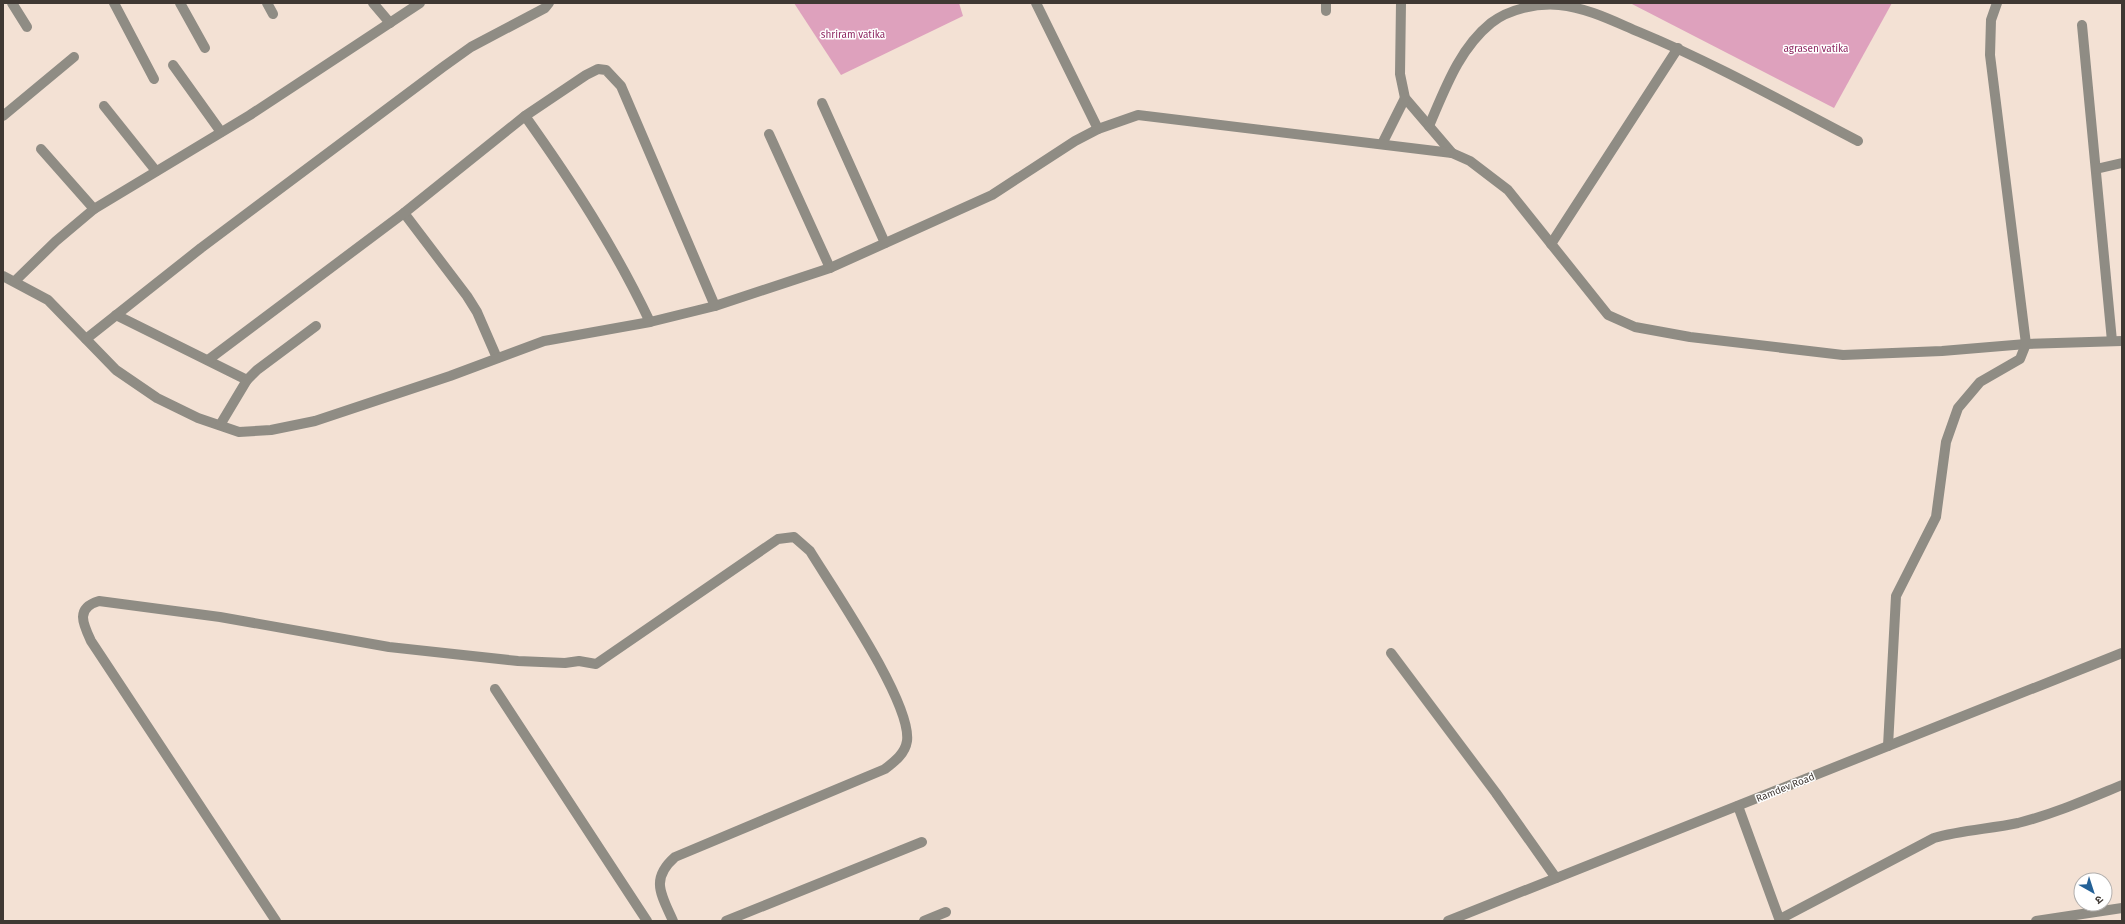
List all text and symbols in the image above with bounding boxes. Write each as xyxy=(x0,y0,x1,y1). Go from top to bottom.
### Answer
park label: shriram vatika xyxy=(821,29,885,41)
park label: agrasen vatika xyxy=(1783,43,1849,55)
street label: Ramdev Road xyxy=(1754,771,1816,805)
north arrow xyxy=(2073,872,2113,912)
text: उ xyxy=(2092,892,2106,907)

